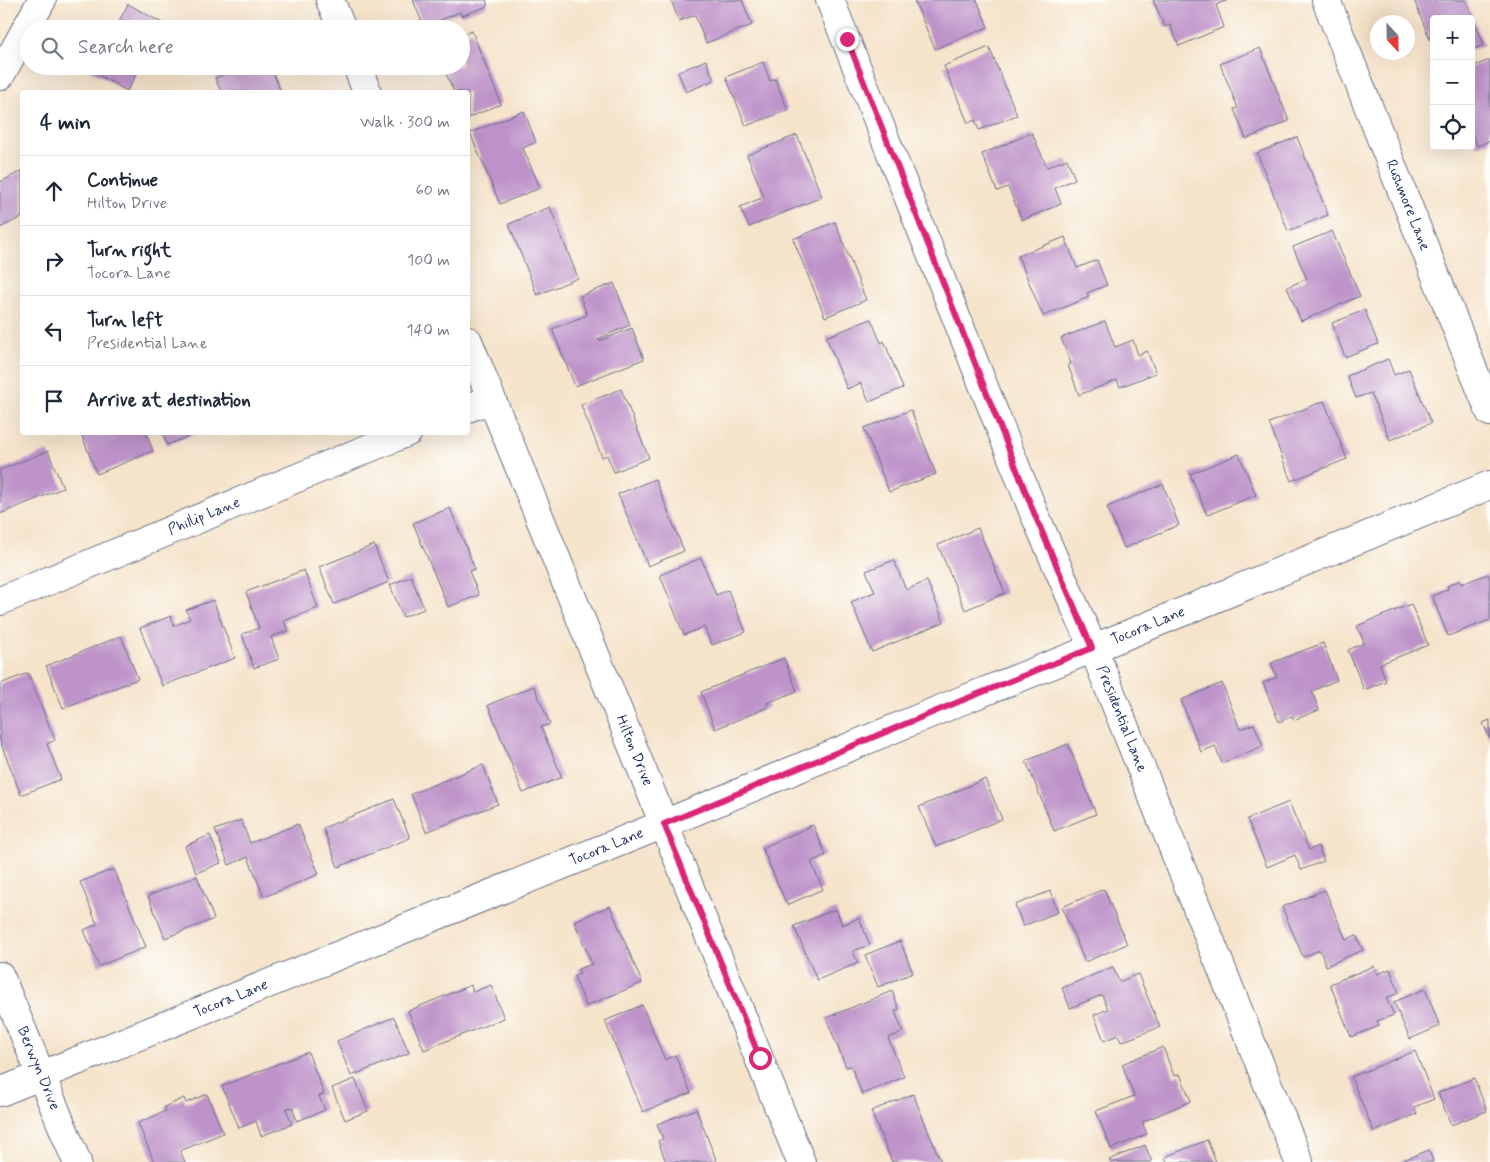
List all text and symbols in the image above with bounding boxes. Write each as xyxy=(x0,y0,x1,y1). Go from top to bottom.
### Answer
north arrow xyxy=(1370,15,1415,60)
map controls xyxy=(1430,15,1475,150)
button: + xyxy=(1430,15,1475,60)
search box xyxy=(20,20,470,75)
route end xyxy=(836,28,859,51)
icon: search xyxy=(38,34,66,62)
text: Search here xyxy=(78,35,174,60)
button: − xyxy=(1430,60,1475,105)
button: locate xyxy=(1430,105,1475,150)
text: 4 min xyxy=(40,109,91,137)
text: Walk · 300 m xyxy=(360,112,450,133)
street label: Rushmore Lane xyxy=(1381,157,1435,254)
text: Continue xyxy=(87,168,158,193)
icon: ahead xyxy=(40,177,68,205)
text: 60 m xyxy=(416,180,450,201)
text: Hilton Drive xyxy=(87,193,167,214)
text: Turn right xyxy=(87,238,171,263)
icon: right xyxy=(40,247,68,275)
text: 100 m xyxy=(407,250,450,271)
text: Tocora Lane xyxy=(87,263,171,284)
text: Turn left xyxy=(87,308,163,333)
icon: left xyxy=(40,317,68,345)
text: 140 m xyxy=(406,320,450,341)
text: Presidential Lane xyxy=(87,333,207,354)
icon: arrive xyxy=(40,387,68,415)
text: Arrive at destination xyxy=(87,388,251,413)
street label: Phillip Lane xyxy=(165,493,243,540)
street label: Tocora Lane xyxy=(1108,602,1188,650)
street label: Presidential Lane xyxy=(1091,663,1152,775)
street label: Hilton Drive xyxy=(611,712,658,789)
street label: Tocora Lane xyxy=(566,823,647,871)
street label: Tocora Lane xyxy=(191,975,271,1023)
street label: Berwyn Drive xyxy=(12,1024,65,1113)
route start xyxy=(749,1047,772,1070)

